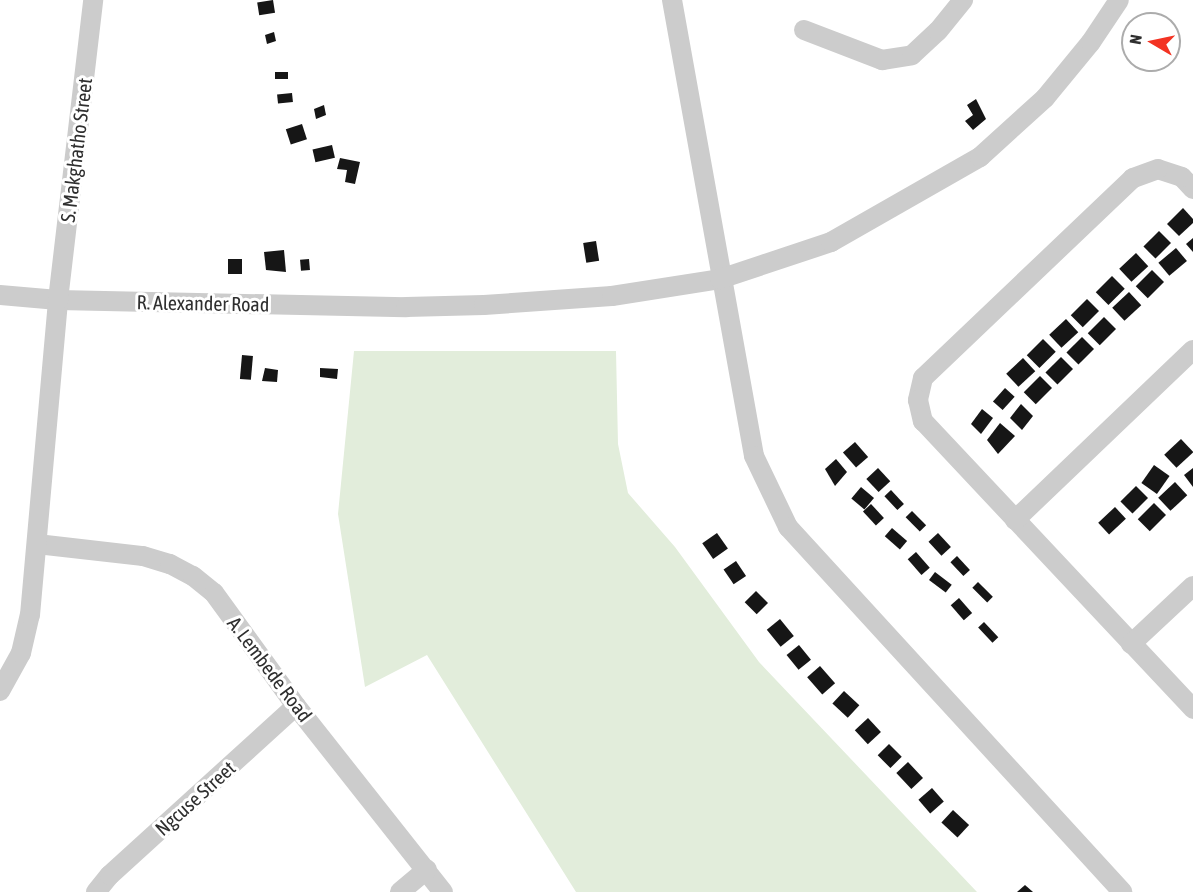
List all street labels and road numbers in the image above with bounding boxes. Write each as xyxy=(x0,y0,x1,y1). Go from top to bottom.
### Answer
street label: S. Makghatho Street xyxy=(55,76,97,224)
street label: R. Alexander Road xyxy=(137,290,269,316)
street label: A. Lembede Road xyxy=(223,612,317,726)
street label: Ngcuse Street xyxy=(150,756,240,840)

